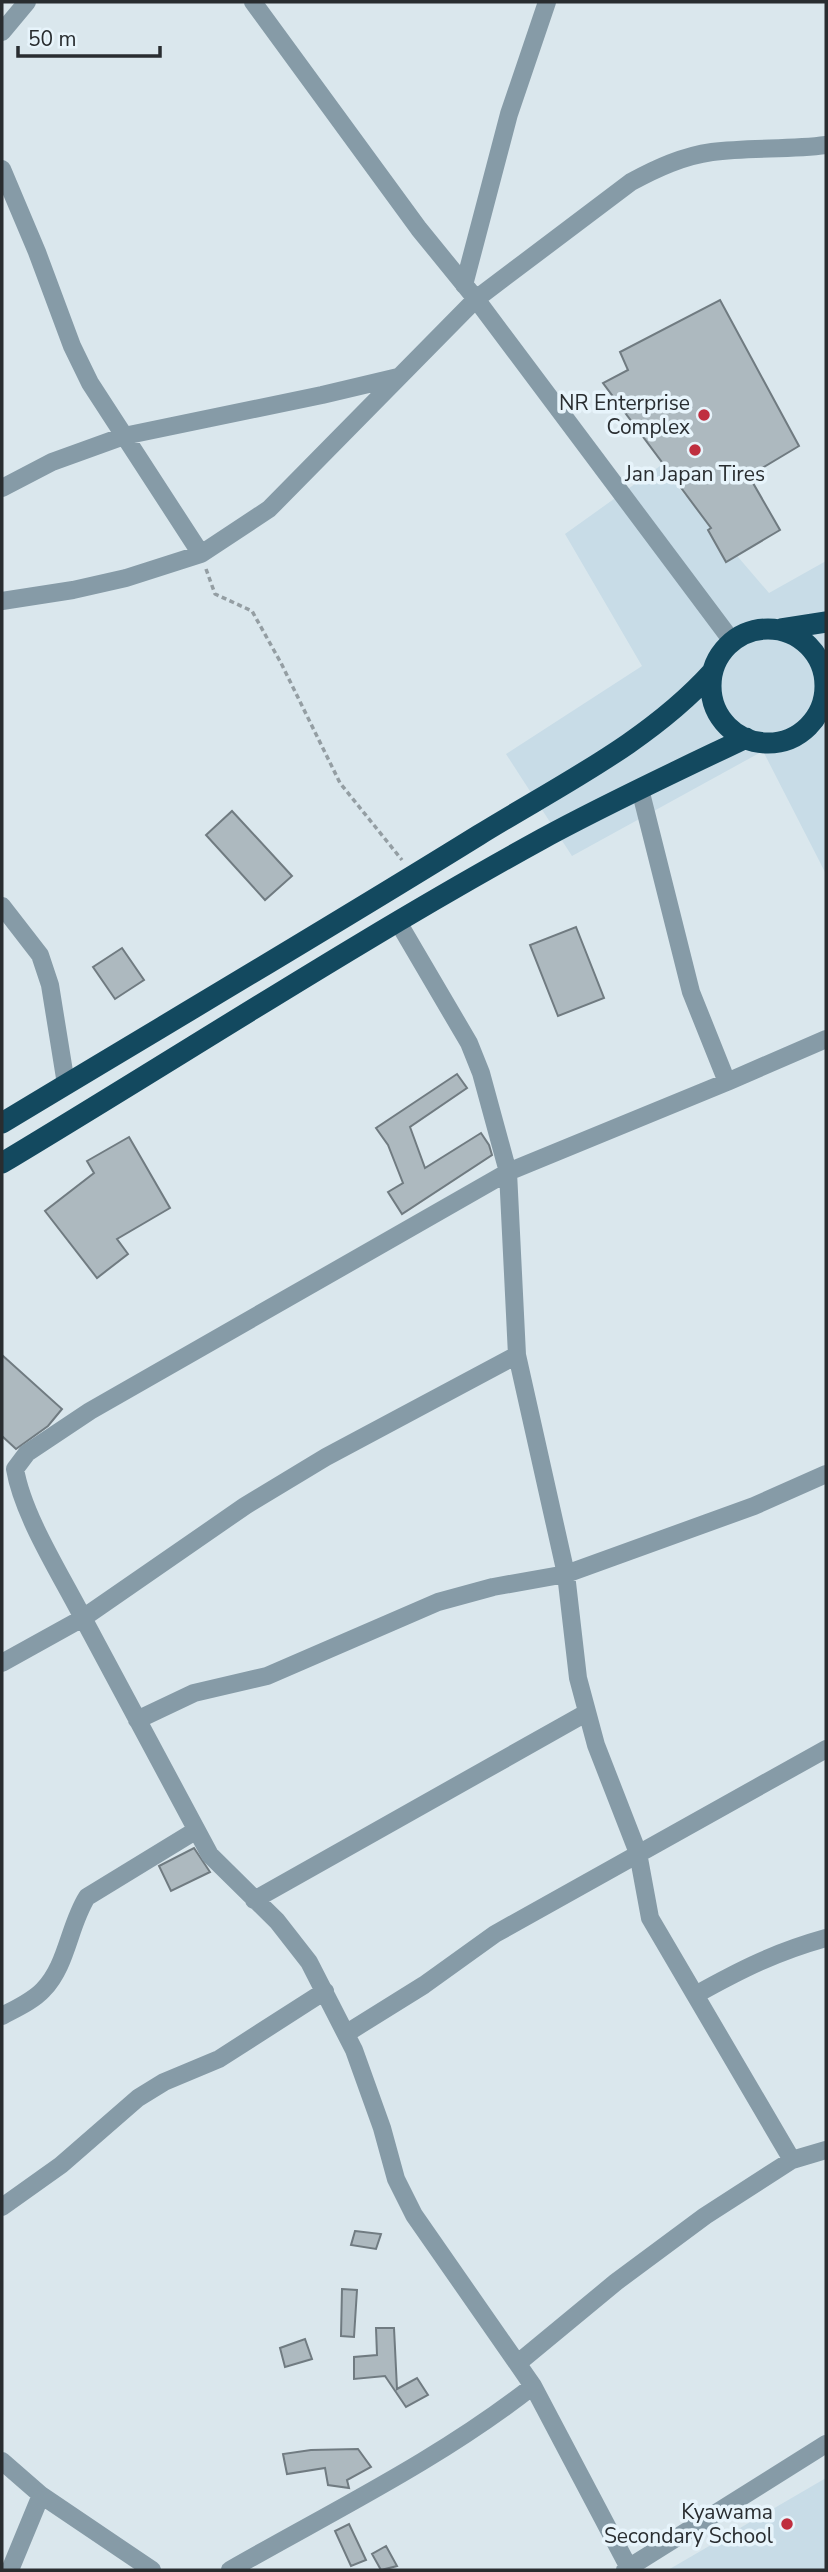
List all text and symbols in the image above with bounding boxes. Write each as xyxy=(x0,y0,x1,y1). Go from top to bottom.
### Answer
scale bar xyxy=(18,14,159,58)
text: 50 m xyxy=(28,25,77,53)
place label: NR Enterprise Complex xyxy=(559,389,690,441)
marker: NR Enterprise Complex xyxy=(696,407,712,423)
marker: Jan Japan Tires xyxy=(687,442,703,458)
place label: Jan Japan Tires xyxy=(624,460,765,488)
place label: Kyawama Secondary School xyxy=(604,2498,774,2550)
marker: Kyawama Secondary School xyxy=(779,2516,795,2532)

